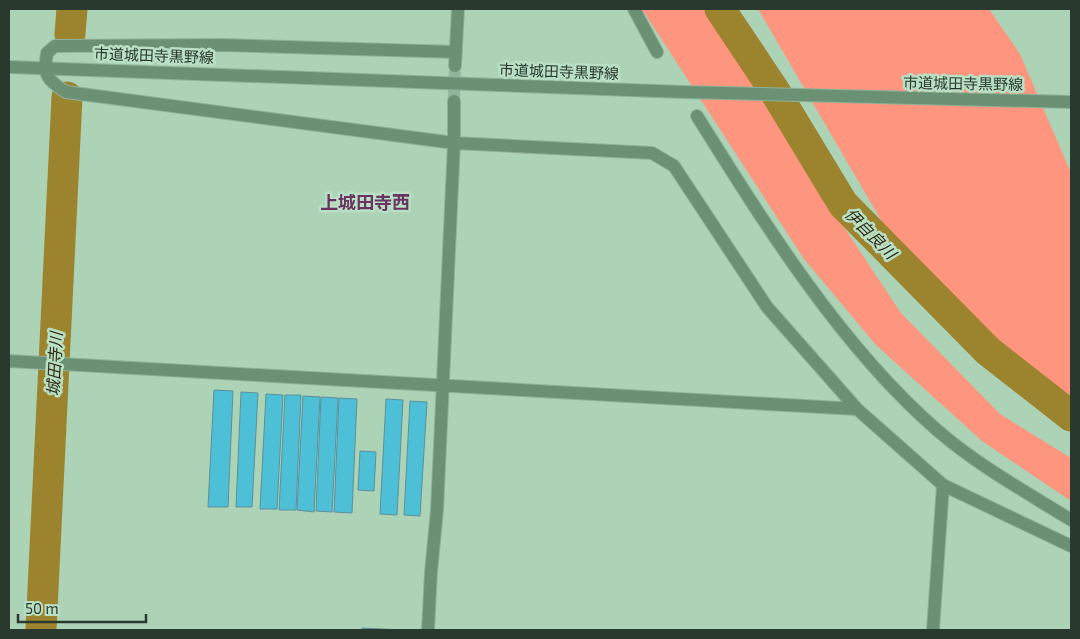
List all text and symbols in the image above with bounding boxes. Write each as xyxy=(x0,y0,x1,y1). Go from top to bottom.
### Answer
street label: 市道城田寺黒野線 xyxy=(94,44,214,66)
street label: 市道城田寺黒野線 xyxy=(499,60,619,82)
street label: 市道城田寺黒野線 xyxy=(903,73,1023,93)
district label: 上城田寺西 xyxy=(320,191,410,213)
water label: 伊自良川 xyxy=(842,204,902,264)
water label: 城田寺川 xyxy=(43,330,65,396)
scale bar xyxy=(18,592,145,624)
text: 50 m xyxy=(25,599,59,617)

